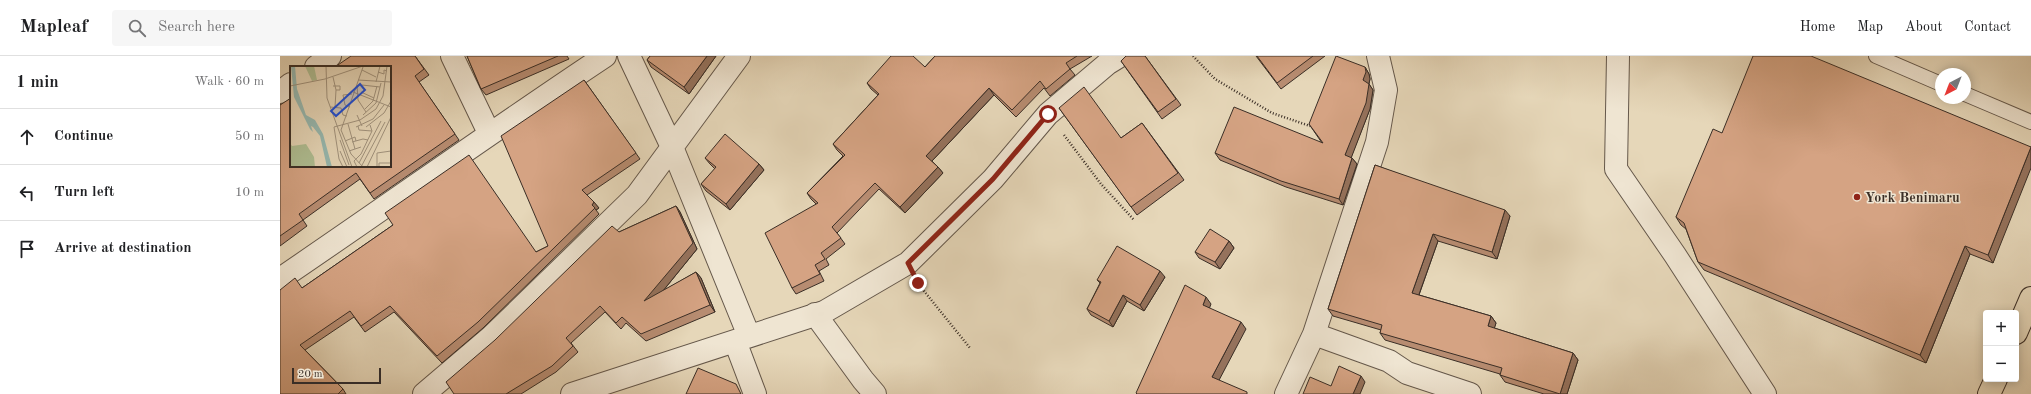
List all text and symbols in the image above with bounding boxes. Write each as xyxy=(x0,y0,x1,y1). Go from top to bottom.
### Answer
search box xyxy=(112,10,392,46)
icon: search xyxy=(126,17,148,39)
text: Mapleaf xyxy=(20,18,88,37)
text: Search here xyxy=(158,20,235,35)
text: Home xyxy=(1800,20,1835,34)
text: Map xyxy=(1857,20,1883,34)
text: About xyxy=(1905,20,1942,34)
text: Contact xyxy=(1964,20,2011,34)
inset map xyxy=(290,66,391,167)
north arrow xyxy=(1935,68,1971,104)
text: 1 min xyxy=(16,74,59,91)
text: Walk · 60 m xyxy=(195,75,264,88)
route start xyxy=(1039,105,1057,123)
icon: ahead xyxy=(16,126,38,148)
text: Continue xyxy=(54,129,113,144)
text: 50 m xyxy=(235,130,264,143)
icon: left xyxy=(16,182,38,204)
text: Turn left xyxy=(54,185,114,200)
text: 10 m xyxy=(235,186,264,199)
place label: York Benimaru xyxy=(1865,191,1960,205)
marker: York Benimaru xyxy=(1852,192,1862,202)
icon: arrive xyxy=(16,238,38,260)
text: Arrive at destination xyxy=(54,241,192,256)
route end xyxy=(909,274,927,292)
map controls xyxy=(1983,310,2019,382)
button: + xyxy=(1983,310,2019,346)
button: − xyxy=(1983,346,2019,382)
scale bar xyxy=(292,366,381,385)
text: 20 m xyxy=(298,369,323,380)

